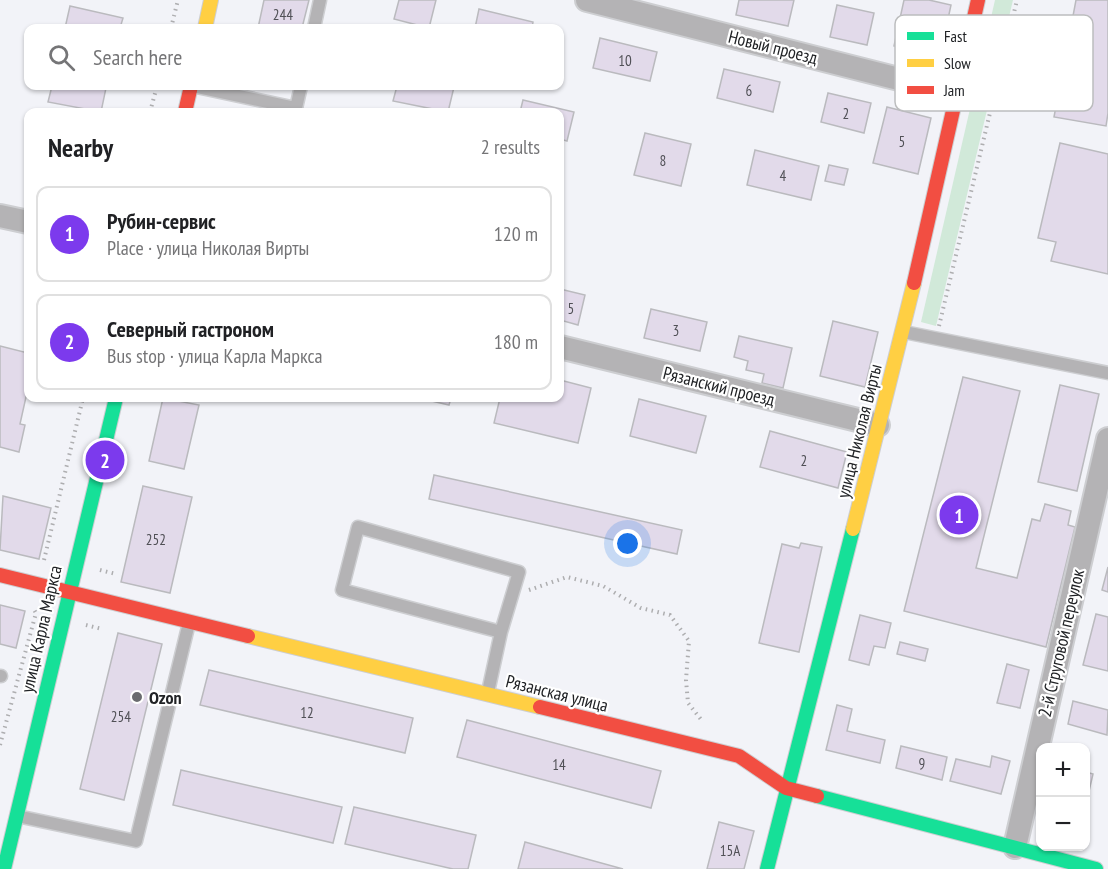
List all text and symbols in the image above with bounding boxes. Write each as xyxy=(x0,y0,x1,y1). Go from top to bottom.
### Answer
house number: 244 xyxy=(273,5,293,24)
legend xyxy=(895,15,1093,111)
search box xyxy=(24,24,564,90)
street label: Новый проезд xyxy=(726,25,820,69)
text: Fast xyxy=(944,26,967,46)
icon: search xyxy=(45,41,78,74)
text: Search here xyxy=(93,43,182,71)
house number: 10 xyxy=(618,51,632,70)
text: Slow xyxy=(944,53,971,73)
text: Jam xyxy=(943,80,965,100)
house number: 6 xyxy=(746,81,753,100)
house number: 2 xyxy=(843,104,849,123)
text: Nearby xyxy=(48,131,113,164)
house number: 5 xyxy=(899,132,905,151)
text: 2 results xyxy=(481,134,540,160)
house number: 8 xyxy=(660,151,666,170)
house number: 4 xyxy=(780,166,787,185)
text: Рубин-сервис xyxy=(107,207,216,235)
text: 1 xyxy=(65,221,74,247)
text: 120 m xyxy=(494,221,538,247)
text: Place · улица Николая Вирты xyxy=(107,235,309,261)
house number: 5 xyxy=(568,299,574,318)
text: Северный гастроном xyxy=(107,315,274,343)
house number: 3 xyxy=(673,321,679,340)
text: 2 xyxy=(65,329,74,355)
text: 180 m xyxy=(494,329,538,355)
text: Bus stop · улица Карла Маркса xyxy=(107,343,323,369)
street label: Рязанский проезд xyxy=(661,361,777,411)
street label: улица Николая Вирты xyxy=(831,361,887,501)
pin: 2 xyxy=(86,438,124,482)
house number: 2 xyxy=(801,451,807,470)
pin: 1 xyxy=(940,492,978,538)
your location xyxy=(613,529,642,558)
house number: 252 xyxy=(146,530,166,549)
street label: улица Карла Маркса xyxy=(15,563,67,695)
street label: 2-й Струговой переулок xyxy=(1033,567,1089,719)
street label: Рязанская улица xyxy=(503,669,611,717)
place label: Ozon xyxy=(149,686,182,709)
marker: Ozon xyxy=(130,690,144,704)
house number: 12 xyxy=(300,703,314,722)
house number: 254 xyxy=(111,707,131,726)
map controls xyxy=(1036,743,1090,851)
button: + xyxy=(1036,743,1090,797)
house number: 9 xyxy=(919,754,925,773)
house number: 14 xyxy=(552,755,566,774)
button: − xyxy=(1036,797,1090,851)
house number: 15А xyxy=(720,841,741,860)

